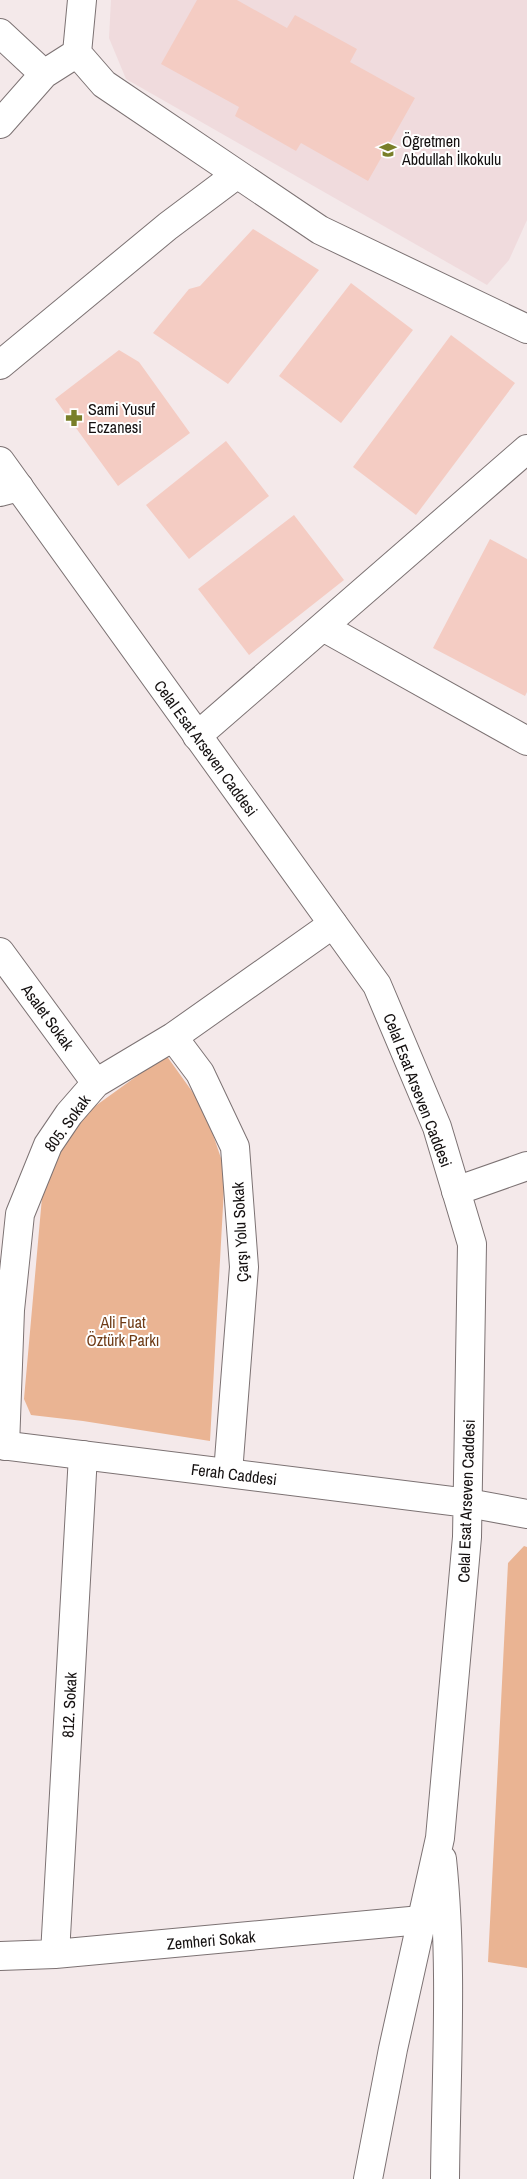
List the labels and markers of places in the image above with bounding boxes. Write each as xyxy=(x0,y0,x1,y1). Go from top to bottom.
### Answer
place label: Öğretmen Abdullah İlkokulu xyxy=(401,130,501,170)
school or university icon: Öğretmen Abdullah İlkokulu xyxy=(378,140,398,160)
place label: Sami Yusuf Eczanesi xyxy=(88,398,155,438)
pharmacy icon: Sami Yusuf Eczanesi xyxy=(64,408,84,428)

